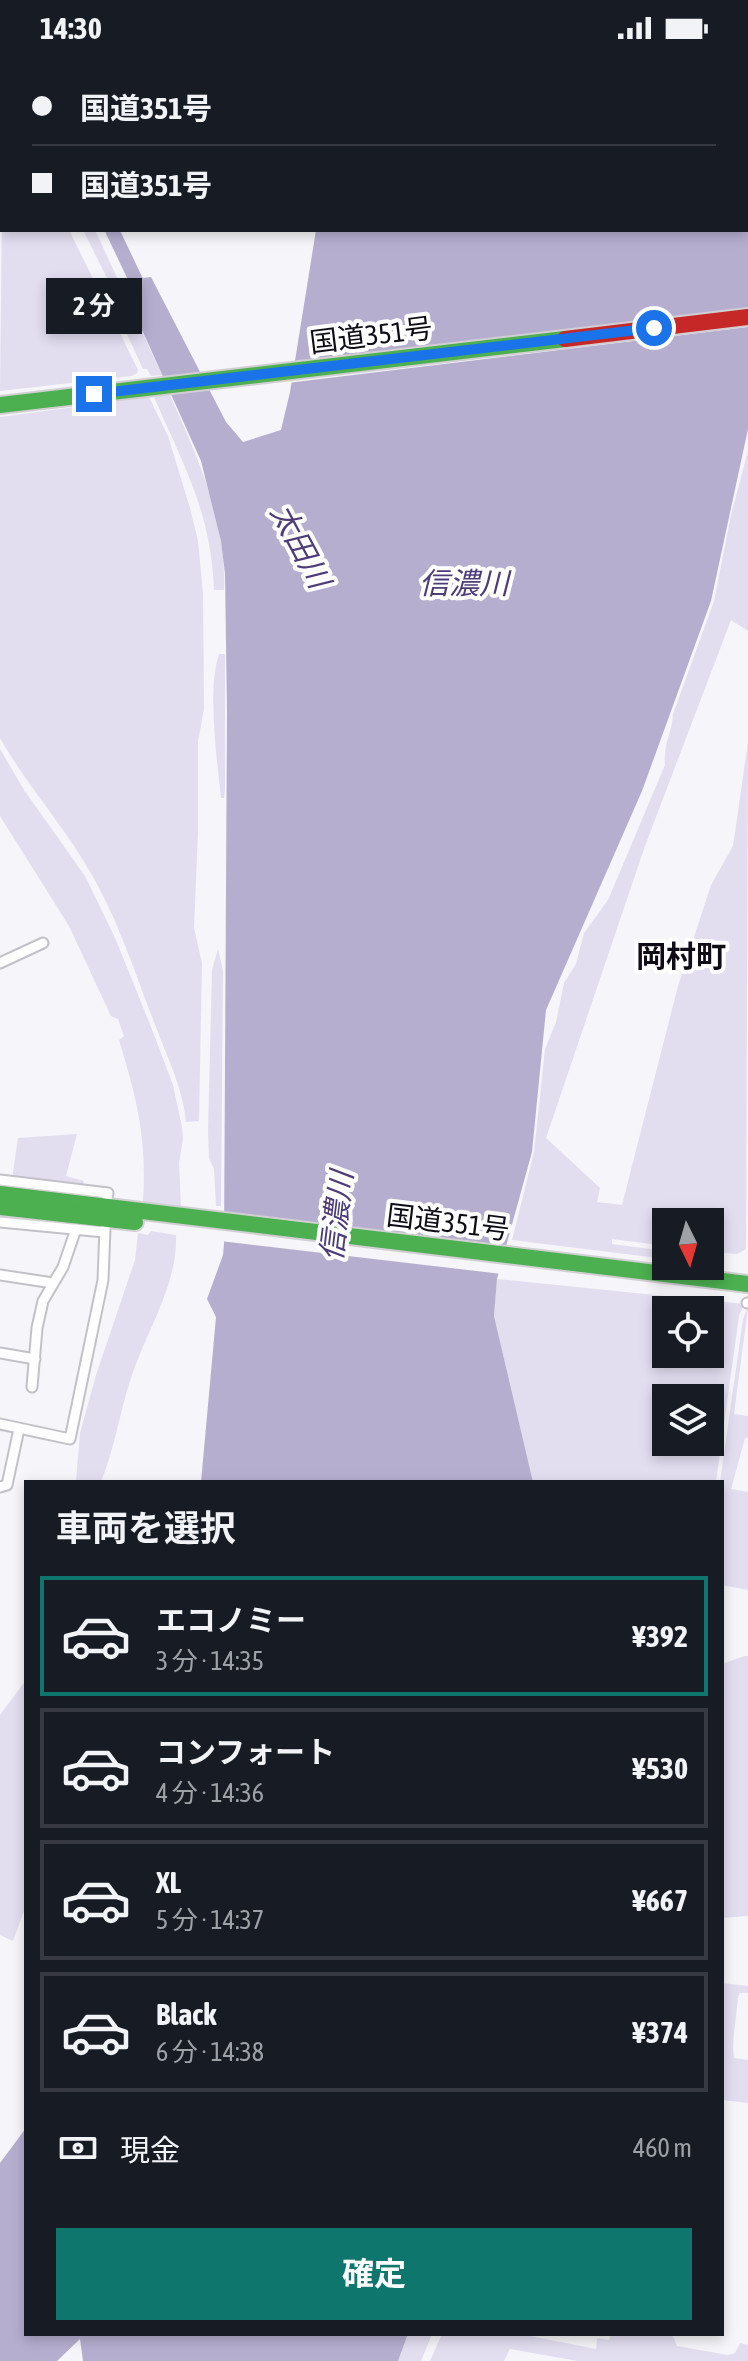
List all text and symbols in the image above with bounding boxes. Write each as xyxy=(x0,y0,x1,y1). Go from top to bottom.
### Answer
text: 14:30 xyxy=(40,11,102,45)
text: 国道351号 xyxy=(80,91,212,125)
text: 国道351号 xyxy=(80,168,212,202)
callout: 2 分 xyxy=(46,278,142,334)
text: 2 分 xyxy=(73,291,115,321)
route start xyxy=(636,310,672,346)
street label: 国道351号 xyxy=(308,312,434,358)
route end xyxy=(76,376,112,412)
water label: 太田川 xyxy=(265,498,338,596)
water label: 信濃川 xyxy=(419,566,512,600)
district label: 岡村町 xyxy=(636,939,726,973)
water label: 信濃川 xyxy=(314,1166,359,1263)
street label: 国道351号 xyxy=(385,1199,511,1245)
north arrow xyxy=(652,1208,724,1280)
map controls xyxy=(652,1208,724,1456)
button: locate xyxy=(652,1296,724,1368)
button: layers xyxy=(652,1384,724,1456)
text: 車両を選択 xyxy=(56,1507,236,1549)
icon: car xyxy=(60,1600,132,1672)
text: エコノミー xyxy=(156,1603,306,1637)
text: ¥392 xyxy=(632,1619,688,1653)
text: 3 分 · 14:35 xyxy=(156,1646,264,1676)
icon: car xyxy=(60,1732,132,1804)
text: コンフォート xyxy=(156,1735,335,1769)
text: ¥530 xyxy=(632,1751,688,1785)
text: 4 分 · 14:36 xyxy=(156,1778,264,1808)
icon: car xyxy=(60,1864,132,1936)
text: XL xyxy=(156,1865,181,1899)
text: ¥667 xyxy=(632,1883,688,1917)
text: 5 分 · 14:37 xyxy=(156,1905,264,1935)
icon: car xyxy=(60,1996,132,2068)
text: Black xyxy=(156,1997,216,2031)
text: ¥374 xyxy=(632,2015,688,2049)
text: 6 分 · 14:38 xyxy=(156,2037,264,2067)
icon: cash xyxy=(56,2126,100,2170)
text: 現金 xyxy=(120,2133,180,2167)
text: 460 m xyxy=(633,2133,692,2163)
button: 確定 xyxy=(56,2228,692,2320)

